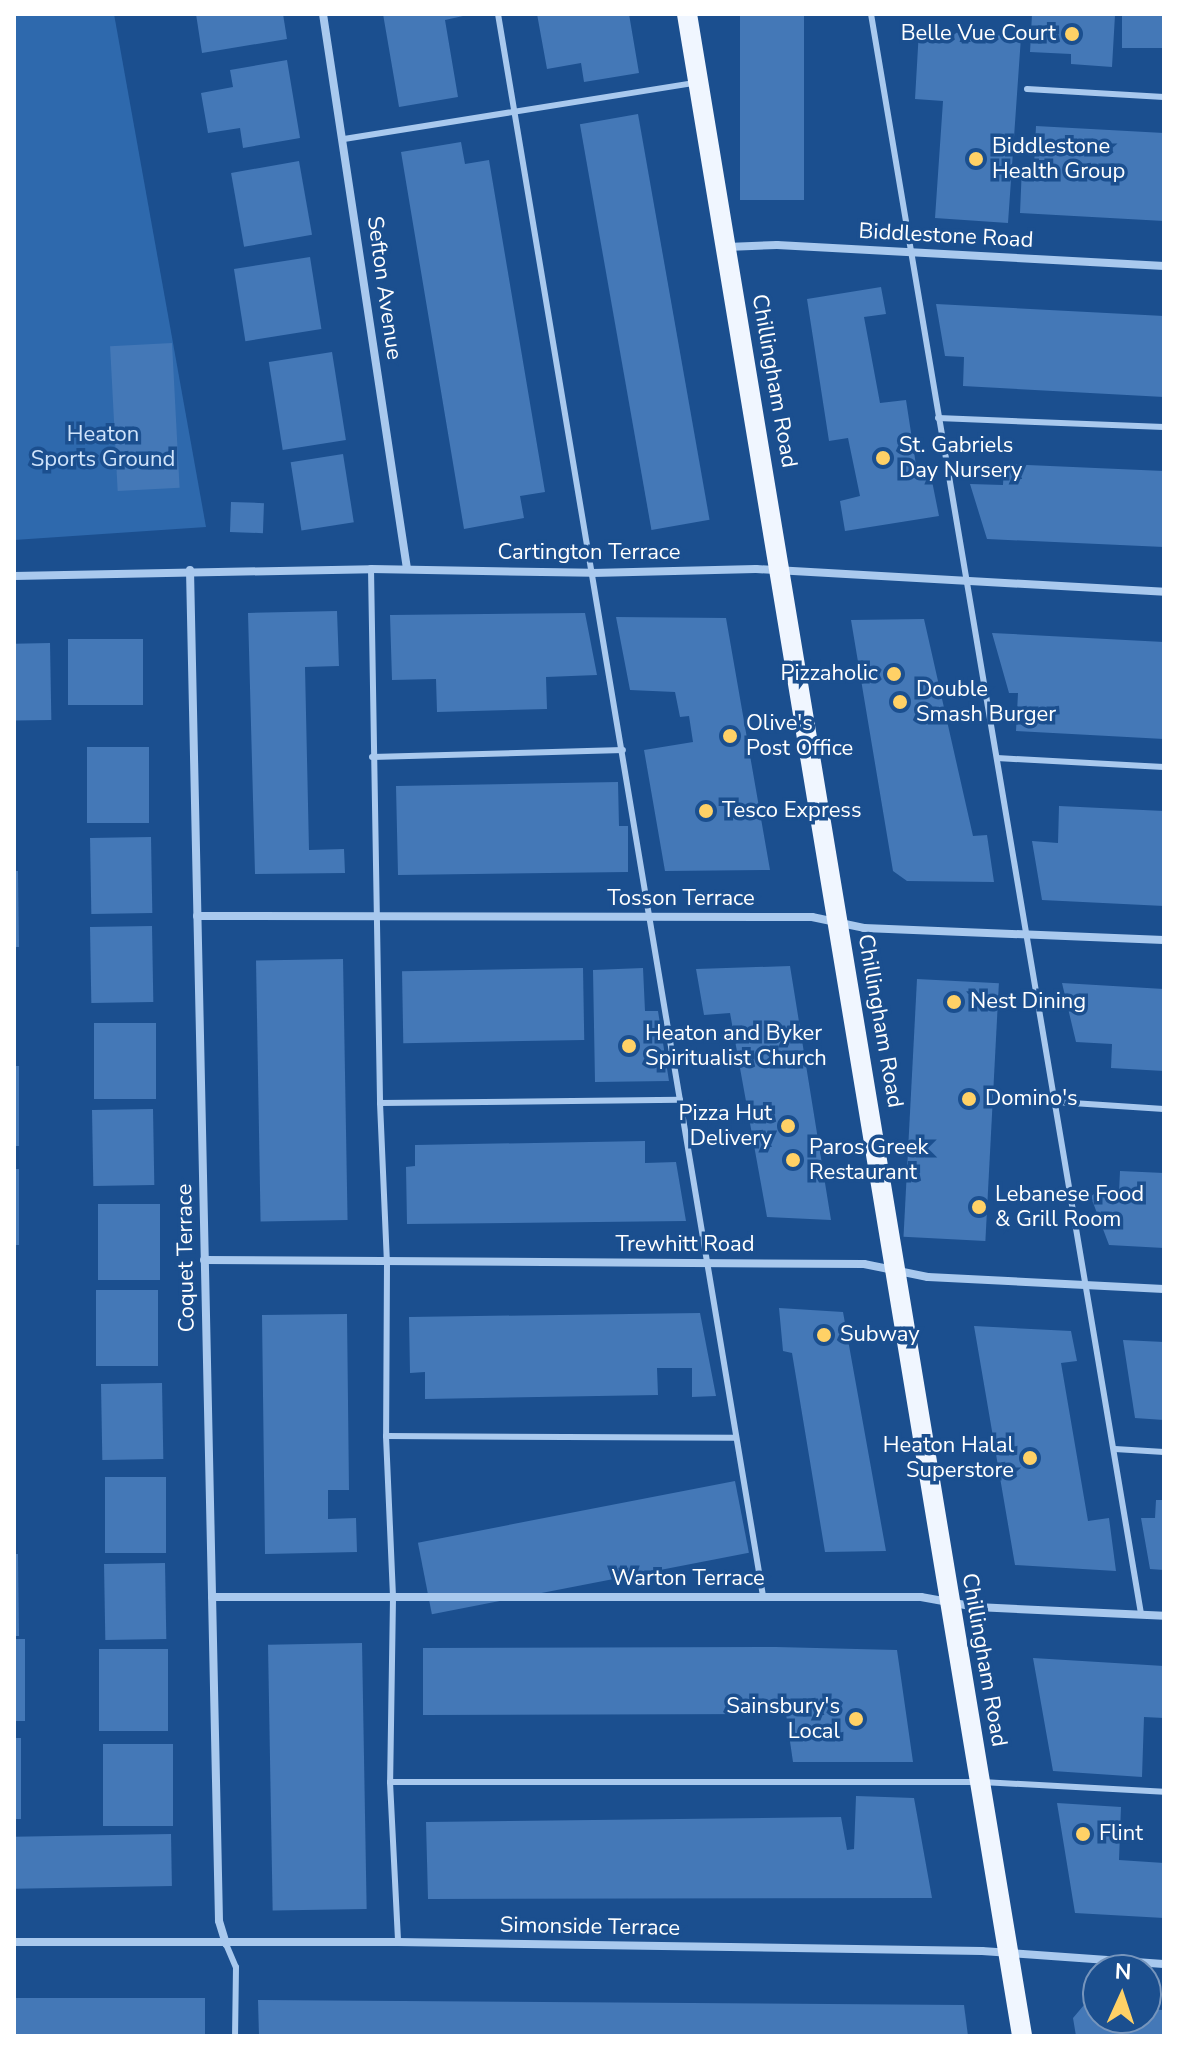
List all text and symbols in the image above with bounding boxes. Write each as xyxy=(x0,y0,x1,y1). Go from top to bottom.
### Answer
place label: Belle Vue Court xyxy=(901,21,1056,47)
marker: Belle Vue Court xyxy=(1063,25,1081,43)
place label: Biddlestone Health Group xyxy=(992,133,1125,184)
marker: Biddlestone Health Group xyxy=(967,150,985,168)
street label: Sefton Avenue xyxy=(361,214,407,362)
street label: Biddlestone Road xyxy=(858,218,1034,254)
street label: Chillingham Road xyxy=(746,292,802,470)
park label: Heaton Sports Ground xyxy=(31,421,175,472)
place label: St. Gabriels Day Nursery xyxy=(899,432,1022,484)
marker: St. Gabriels Day Nursery xyxy=(874,449,892,467)
street label: Cartington Terrace xyxy=(498,540,680,566)
place label: Pizzaholic xyxy=(781,661,878,687)
marker: Pizzaholic xyxy=(885,665,903,683)
place label: Double Smash Burger xyxy=(916,676,1056,728)
marker: Double Smash Burger xyxy=(891,693,909,711)
place label: Olive's Post Office xyxy=(746,710,853,762)
marker: Olive's Post Office xyxy=(721,727,739,745)
place label: Tesco Express xyxy=(722,798,862,824)
marker: Tesco Express xyxy=(697,802,715,820)
street label: Tosson Terrace xyxy=(607,886,755,912)
street label: Chillingham Road xyxy=(852,932,908,1110)
place label: Nest Dining xyxy=(970,989,1086,1015)
marker: Nest Dining xyxy=(945,993,963,1011)
place label: Heaton and Byker Spiritualist Church xyxy=(645,1020,827,1072)
marker: Heaton and Byker Spiritualist Church xyxy=(620,1037,638,1055)
place label: Domino's xyxy=(985,1086,1078,1112)
marker: Domino's xyxy=(960,1090,978,1108)
place label: Pizza Hut Delivery xyxy=(679,1100,772,1152)
marker: Pizza Hut Delivery xyxy=(779,1117,797,1135)
place label: Paros Greek Restaurant xyxy=(809,1134,928,1186)
marker: Paros Greek Restaurant xyxy=(784,1151,802,1169)
place label: Lebanese Food & Grill Room xyxy=(995,1181,1144,1232)
street label: Coquet Terrace xyxy=(172,1183,200,1333)
marker: Lebanese Food & Grill Room xyxy=(970,1198,988,1216)
street label: Trewhitt Road xyxy=(616,1232,754,1258)
place label: Subway xyxy=(840,1322,920,1348)
marker: Subway xyxy=(815,1326,833,1344)
place label: Heaton Halal Superstore xyxy=(883,1432,1014,1484)
marker: Heaton Halal Superstore xyxy=(1021,1449,1039,1467)
street label: Warton Terrace xyxy=(611,1566,765,1592)
street label: Chillingham Road xyxy=(956,1571,1012,1749)
place label: Sainsbury's Local xyxy=(726,1693,840,1744)
marker: Sainsbury's Local xyxy=(847,1710,865,1728)
place label: Flint xyxy=(1099,1821,1143,1847)
marker: Flint xyxy=(1074,1825,1092,1843)
street label: Simonside Terrace xyxy=(500,1912,680,1942)
north arrow xyxy=(1082,1954,1162,2034)
text: N xyxy=(1114,1957,1132,1987)

